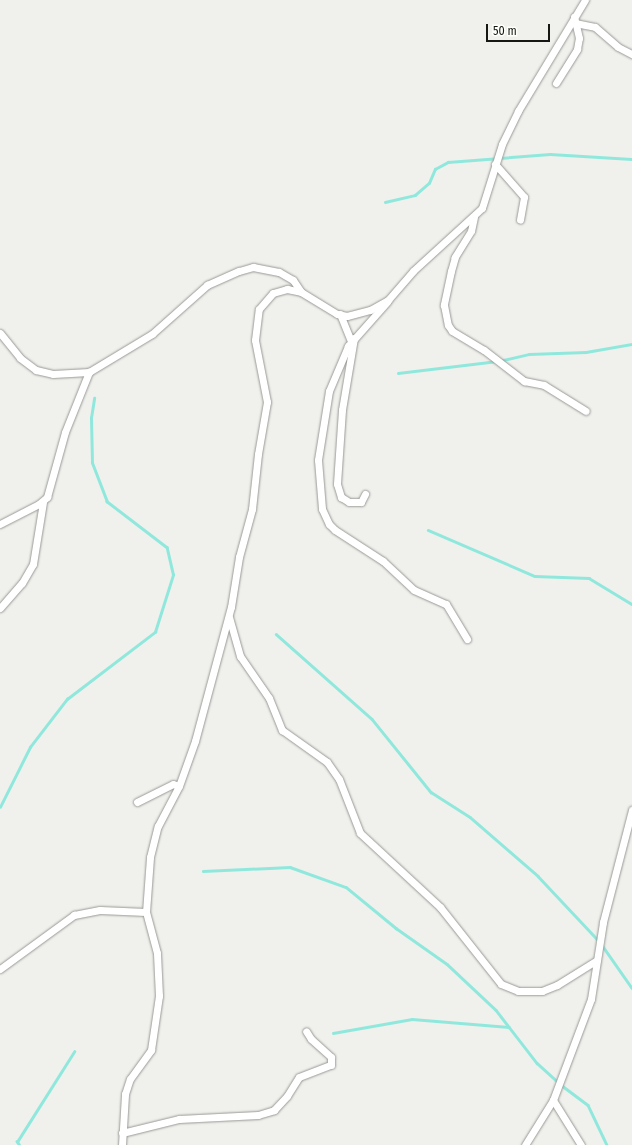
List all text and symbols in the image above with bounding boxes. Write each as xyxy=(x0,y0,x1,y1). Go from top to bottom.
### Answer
scale bar xyxy=(488,16,552,42)
text: 50 m xyxy=(493,24,517,38)

